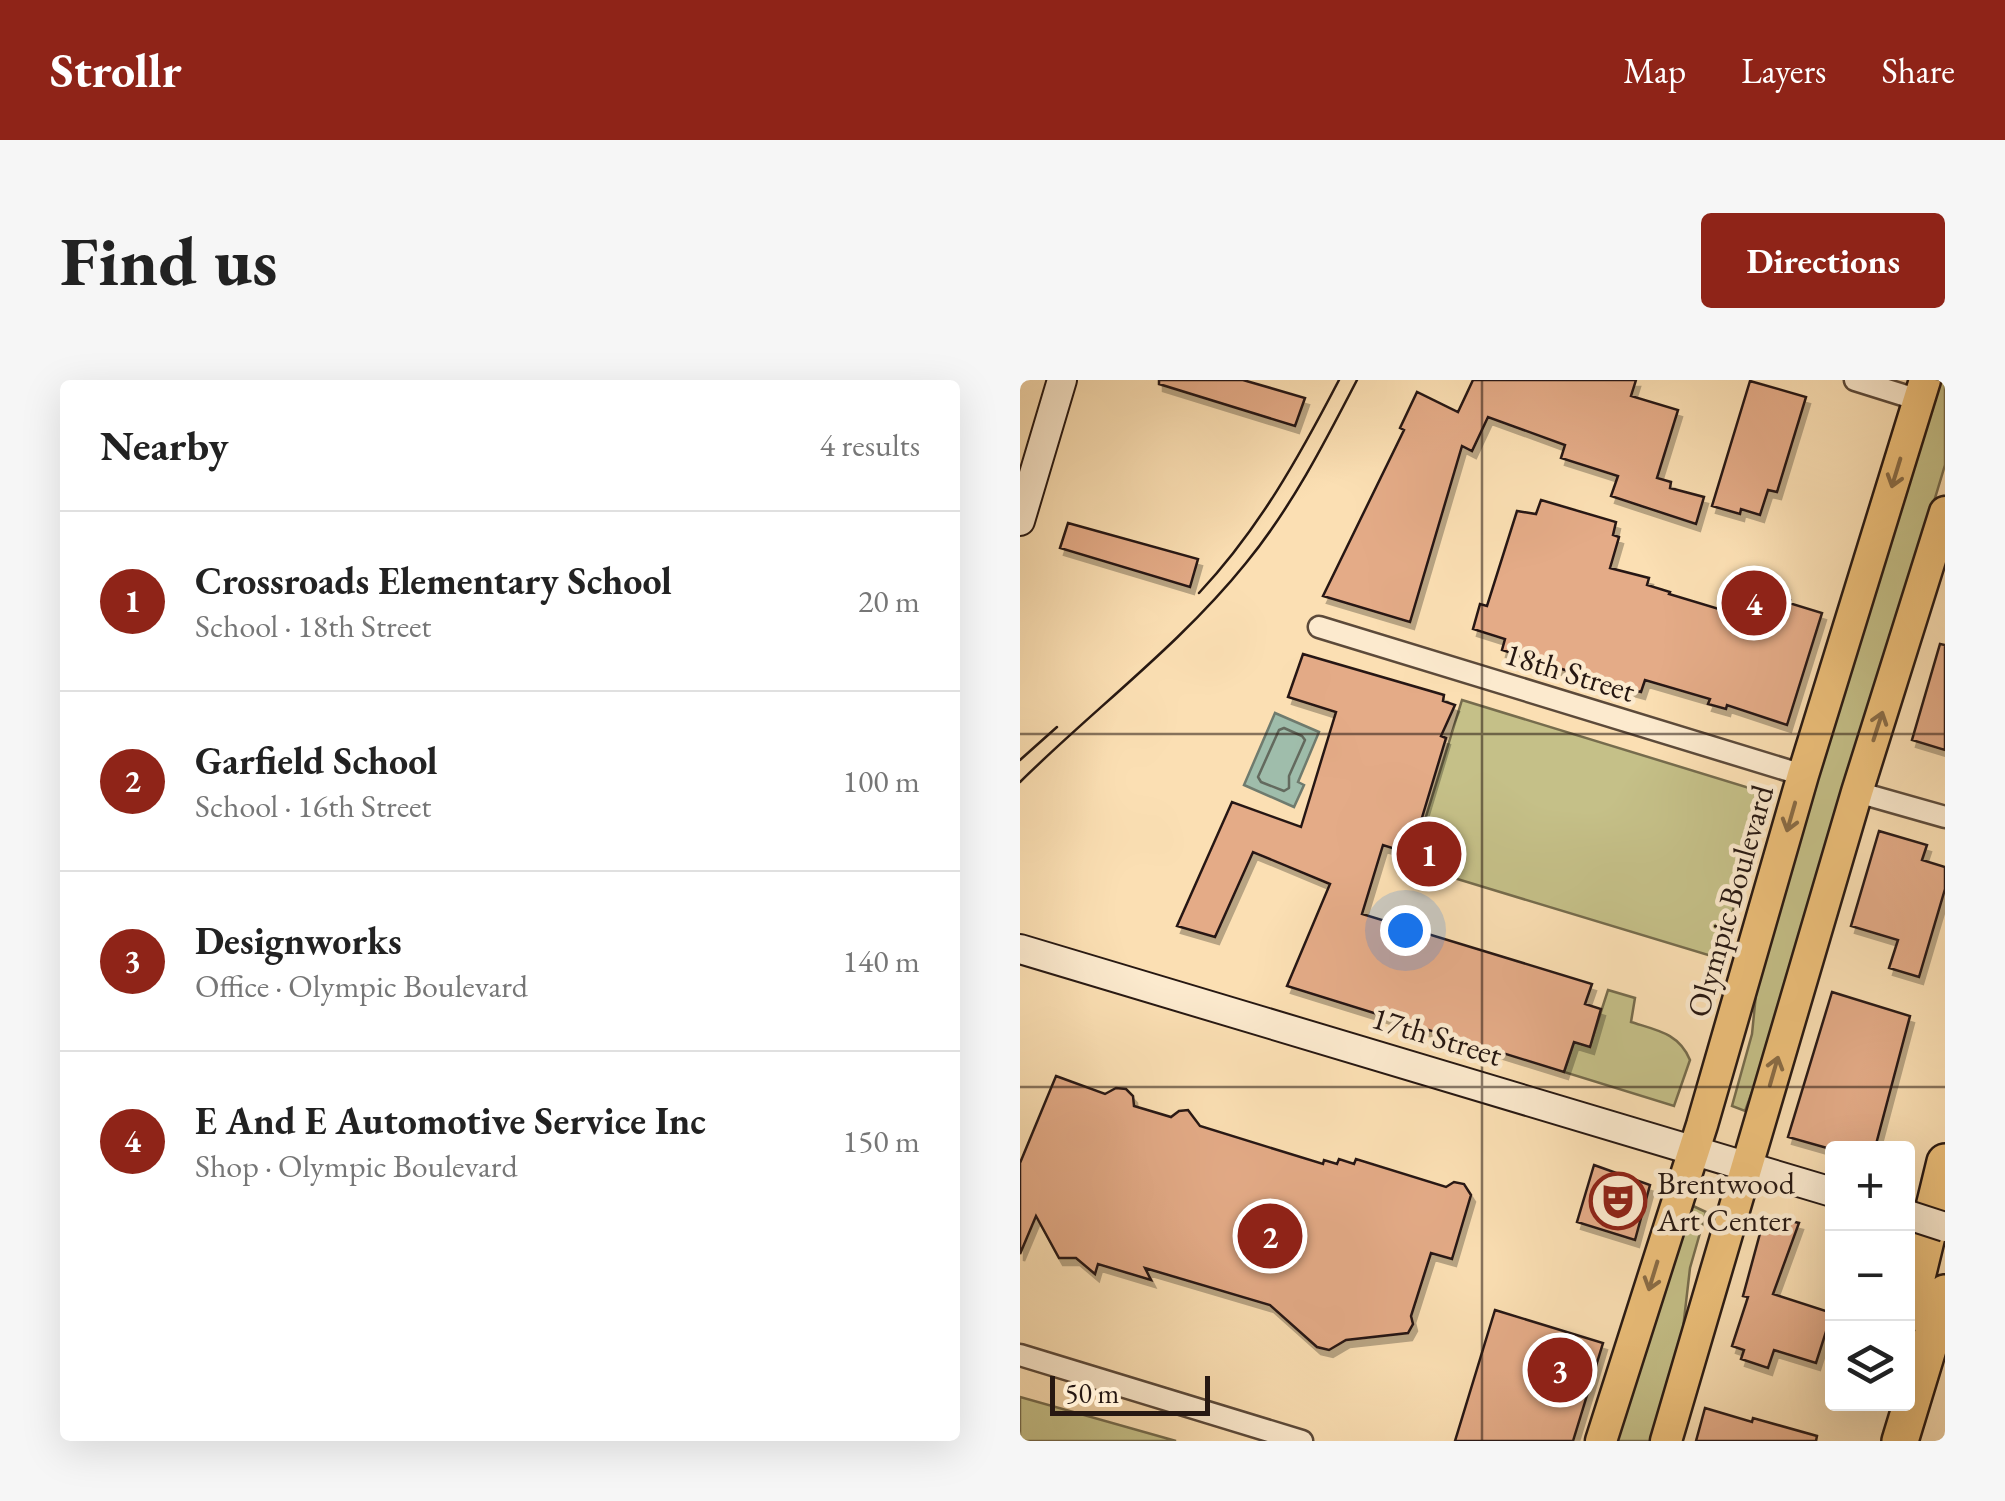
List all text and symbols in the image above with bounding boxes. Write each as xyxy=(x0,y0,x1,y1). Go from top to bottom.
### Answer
text: Strollr xyxy=(50,39,182,101)
text: Map xyxy=(1623,48,1686,93)
text: Layers xyxy=(1741,48,1826,93)
text: Share xyxy=(1881,48,1955,93)
button: Directions xyxy=(1701,213,1945,308)
text: Find us xyxy=(60,215,278,306)
text: Nearby xyxy=(100,418,229,473)
text: 4 results xyxy=(820,424,920,466)
one-way arrow xyxy=(1886,457,1904,488)
text: Crossroads Elementary School xyxy=(195,556,672,605)
pin: 4 xyxy=(1722,566,1786,640)
text: 1 xyxy=(124,580,141,622)
text: 20 m xyxy=(858,580,920,622)
text: School · 18th Street xyxy=(195,605,431,647)
street label: 18th Street xyxy=(1500,632,1640,712)
one-way arrow xyxy=(1871,711,1889,743)
text: Garfield School xyxy=(195,736,438,785)
text: 2 xyxy=(124,760,141,802)
text: 100 m xyxy=(843,760,920,802)
street label: Olympic Boulevard xyxy=(1677,779,1783,1022)
text: School · 16th Street xyxy=(195,785,431,827)
one-way arrow xyxy=(1781,801,1799,833)
pin: 1 xyxy=(1396,816,1462,892)
your location xyxy=(1380,905,1431,956)
text: Designworks xyxy=(195,916,402,965)
text: 3 xyxy=(124,940,141,982)
text: 140 m xyxy=(843,940,920,982)
text: Office · Olympic Boulevard xyxy=(195,965,528,1007)
street label: 17th Street xyxy=(1367,996,1507,1076)
one-way arrow xyxy=(1766,1056,1785,1087)
text: E And E Automotive Service Inc xyxy=(195,1096,706,1145)
text: 4 xyxy=(124,1120,141,1162)
text: 150 m xyxy=(843,1120,920,1162)
map controls xyxy=(1825,1141,1915,1411)
button: + xyxy=(1825,1141,1915,1231)
text: Shop · Olympic Boulevard xyxy=(195,1145,518,1187)
place label: Brentwood Art Center xyxy=(1656,1162,1796,1241)
theatre icon: Brentwood Art Center xyxy=(1588,1171,1648,1231)
pin: 2 xyxy=(1238,1198,1302,1274)
button: − xyxy=(1825,1231,1915,1321)
one-way arrow xyxy=(1643,1259,1661,1291)
button: layers xyxy=(1825,1321,1915,1411)
pin: 3 xyxy=(1528,1332,1592,1408)
scale bar xyxy=(1050,1371,1210,1416)
text: 50 m xyxy=(1065,1375,1119,1411)

